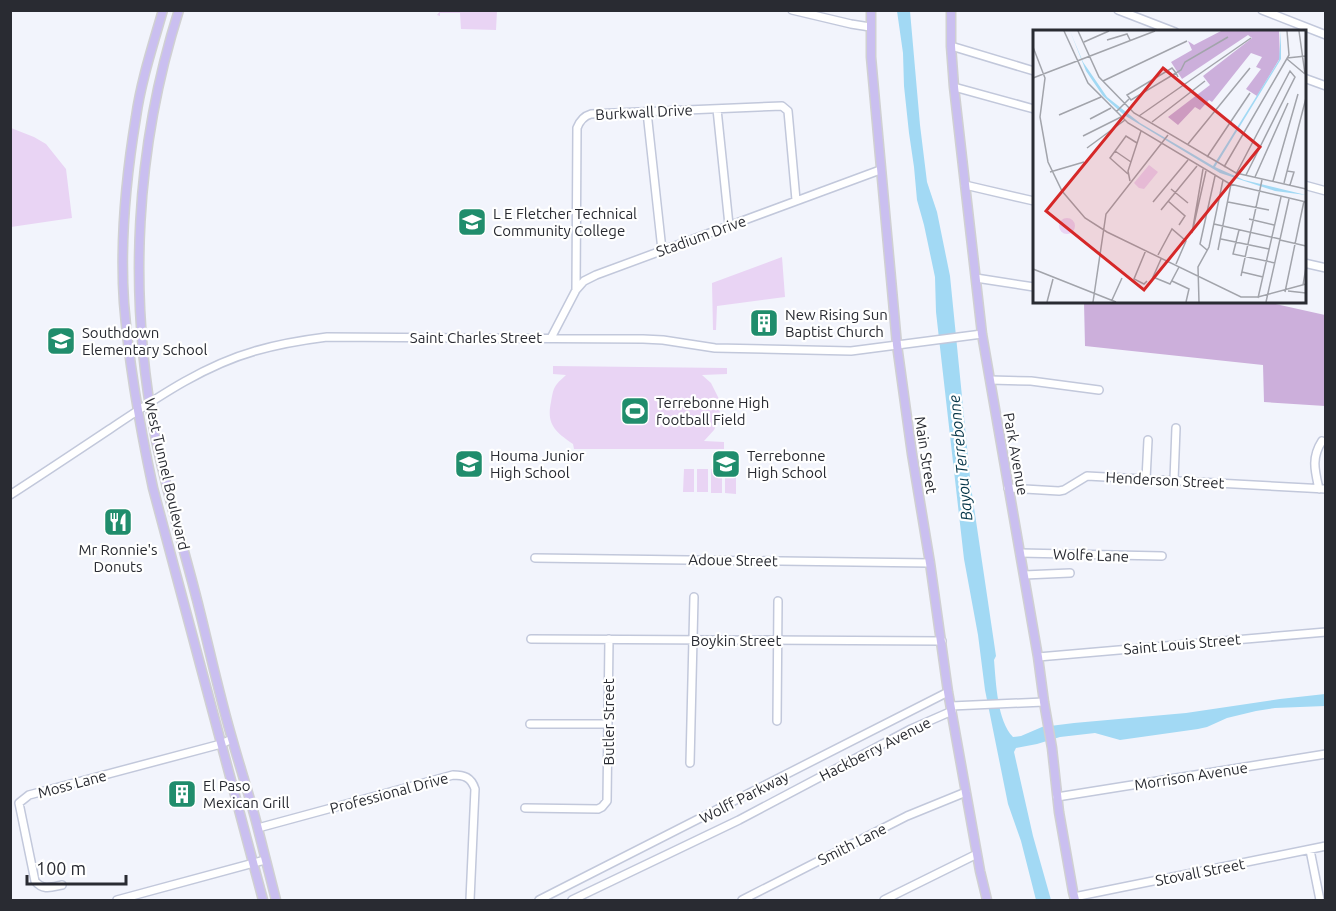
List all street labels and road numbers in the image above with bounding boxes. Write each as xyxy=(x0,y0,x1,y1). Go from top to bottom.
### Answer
street label: Burkwall Drive xyxy=(595,101,693,123)
street label: Stadium Drive xyxy=(654,212,748,260)
street label: Saint Charles Street xyxy=(410,329,542,346)
street label: West Tunnel Boulevard xyxy=(141,396,193,552)
street label: Park Avenue xyxy=(1000,411,1032,497)
street label: Main Street xyxy=(911,415,941,495)
street label: Henderson Street xyxy=(1105,468,1225,492)
street label: Wolfe Lane xyxy=(1053,545,1129,565)
street label: Adoue Street xyxy=(688,551,778,569)
street label: Saint Louis Street xyxy=(1123,630,1241,658)
street label: Boykin Street xyxy=(691,632,781,649)
street label: Butler Street xyxy=(600,678,617,766)
street label: Hackberry Avenue xyxy=(816,714,934,784)
street label: Morrison Avenue xyxy=(1133,759,1249,793)
street label: Moss Lane xyxy=(36,767,108,801)
street label: Wolff Parkway xyxy=(697,767,791,827)
street label: Professional Drive xyxy=(328,769,450,817)
street label: Smith Lane xyxy=(815,820,889,868)
street label: Stovall Street xyxy=(1154,855,1246,889)

